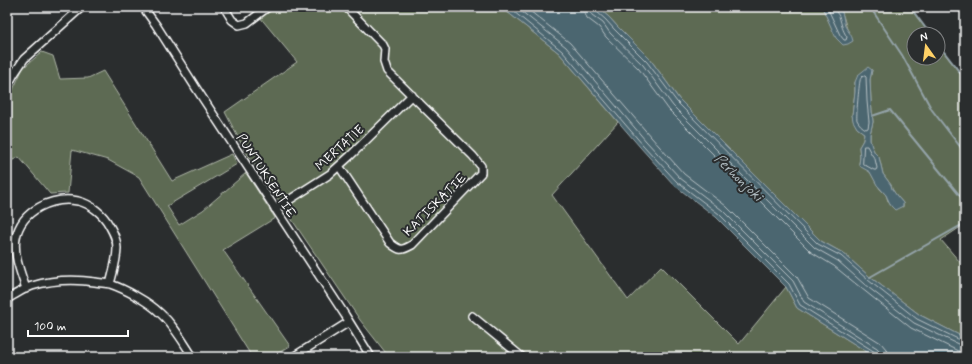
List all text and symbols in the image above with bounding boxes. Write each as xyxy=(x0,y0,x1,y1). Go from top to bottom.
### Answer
north arrow xyxy=(906,26,946,66)
text: N xyxy=(919,30,929,45)
street label: MERTATIE xyxy=(312,121,368,175)
street label: PUNTUKSENTIE xyxy=(232,130,299,221)
water label: Perhonjoki xyxy=(710,150,768,207)
street label: KATISKATIE xyxy=(400,170,470,240)
scale bar xyxy=(28,312,128,338)
text: 100 m xyxy=(34,319,66,335)

